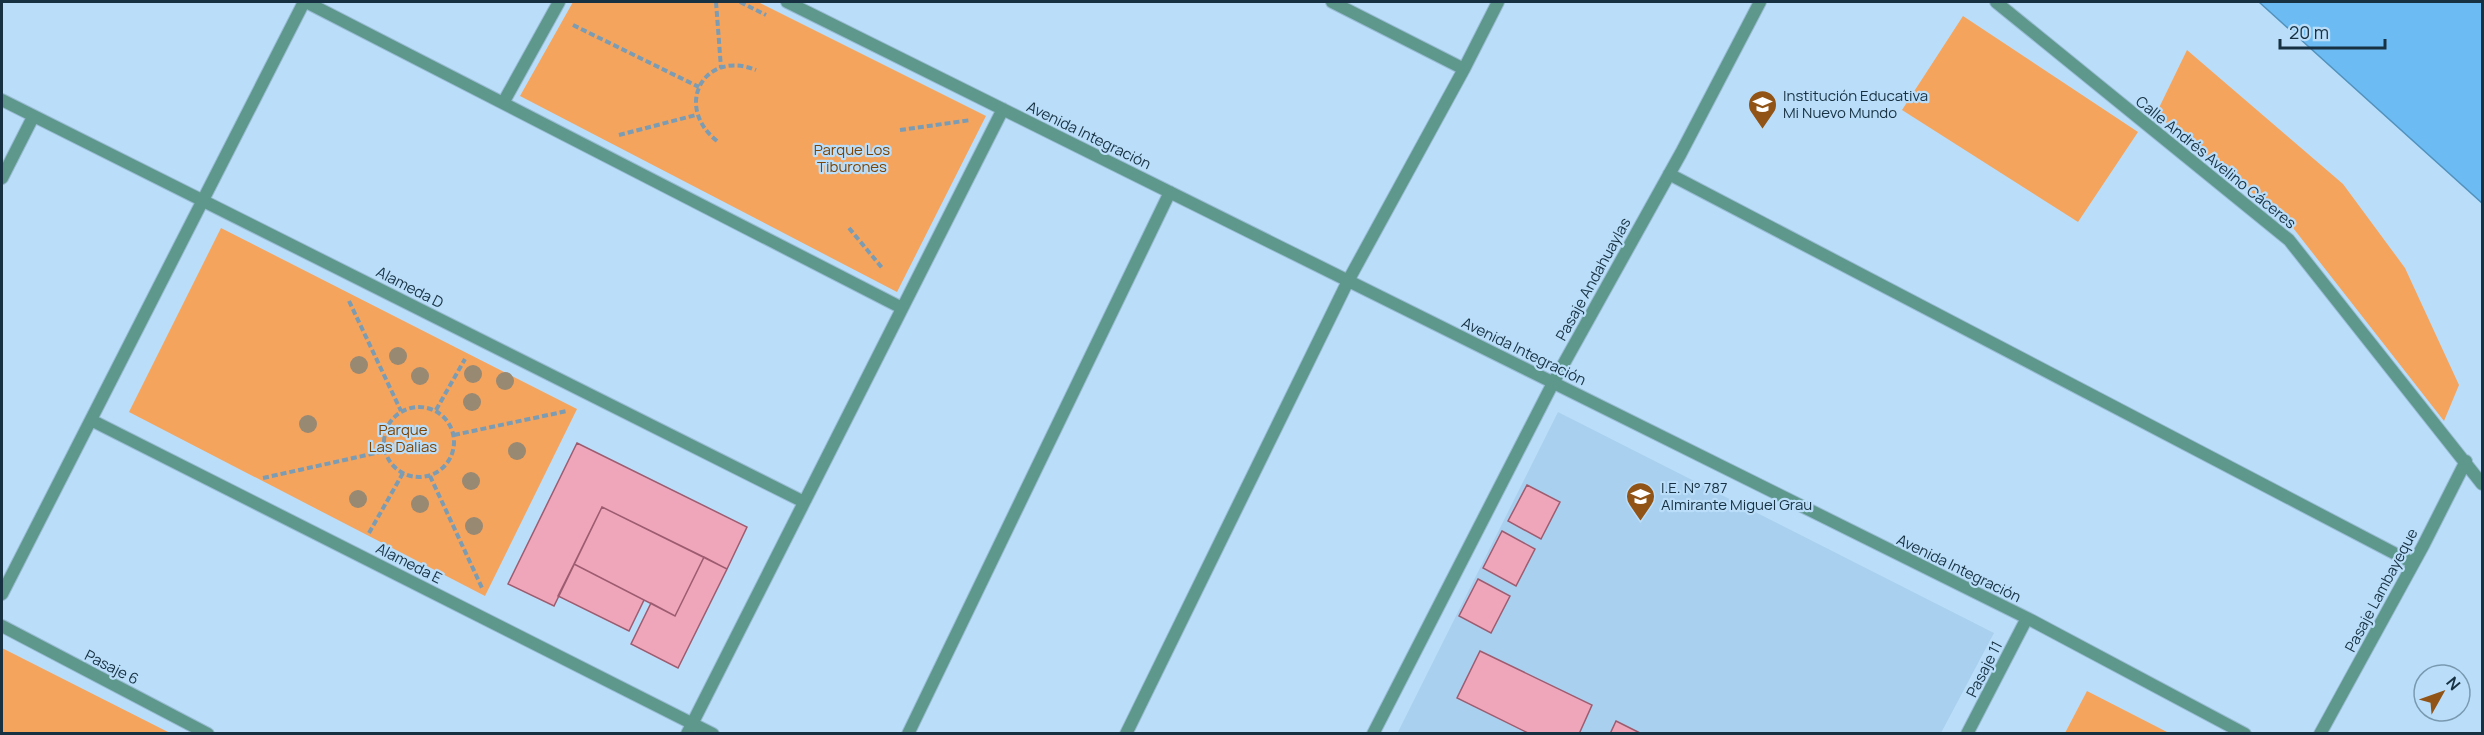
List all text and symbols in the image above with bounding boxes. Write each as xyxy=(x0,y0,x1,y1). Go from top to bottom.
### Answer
scale bar xyxy=(2280,12,2385,50)
text: 20 m xyxy=(2289,20,2329,44)
place label: Institución Educativa Mi Nuevo Mundo xyxy=(1783,85,1928,123)
school or university icon: Institución Educativa Mi Nuevo Mundo xyxy=(1746,88,1778,130)
street label: Calle Andrés Avelino Cáceres xyxy=(2131,91,2301,233)
street label: Avenida Integración xyxy=(1023,96,1155,174)
park label: Parque Los Tiburones xyxy=(814,139,890,177)
street label: Pasaje Andahuaylas xyxy=(1550,214,1636,344)
street label: Alameda D xyxy=(373,261,447,313)
street label: Avenida Integración xyxy=(1458,312,1590,390)
park label: Parque Las Dalias xyxy=(369,419,437,457)
place label: I.E. N° 787 Almirante Miguel Grau xyxy=(1661,477,1812,515)
school or university icon: I.E. N° 787 Almirante Miguel Grau xyxy=(1624,480,1656,522)
street label: Pasaje Lambayeque xyxy=(2340,524,2423,656)
street label: Avenida Integración xyxy=(1893,529,2025,607)
street label: Alameda E xyxy=(372,537,446,589)
street label: Pasaje 11 xyxy=(1961,637,2007,701)
street label: Pasaje 6 xyxy=(81,644,143,690)
north arrow xyxy=(2412,663,2472,723)
text: N xyxy=(2441,672,2466,695)

